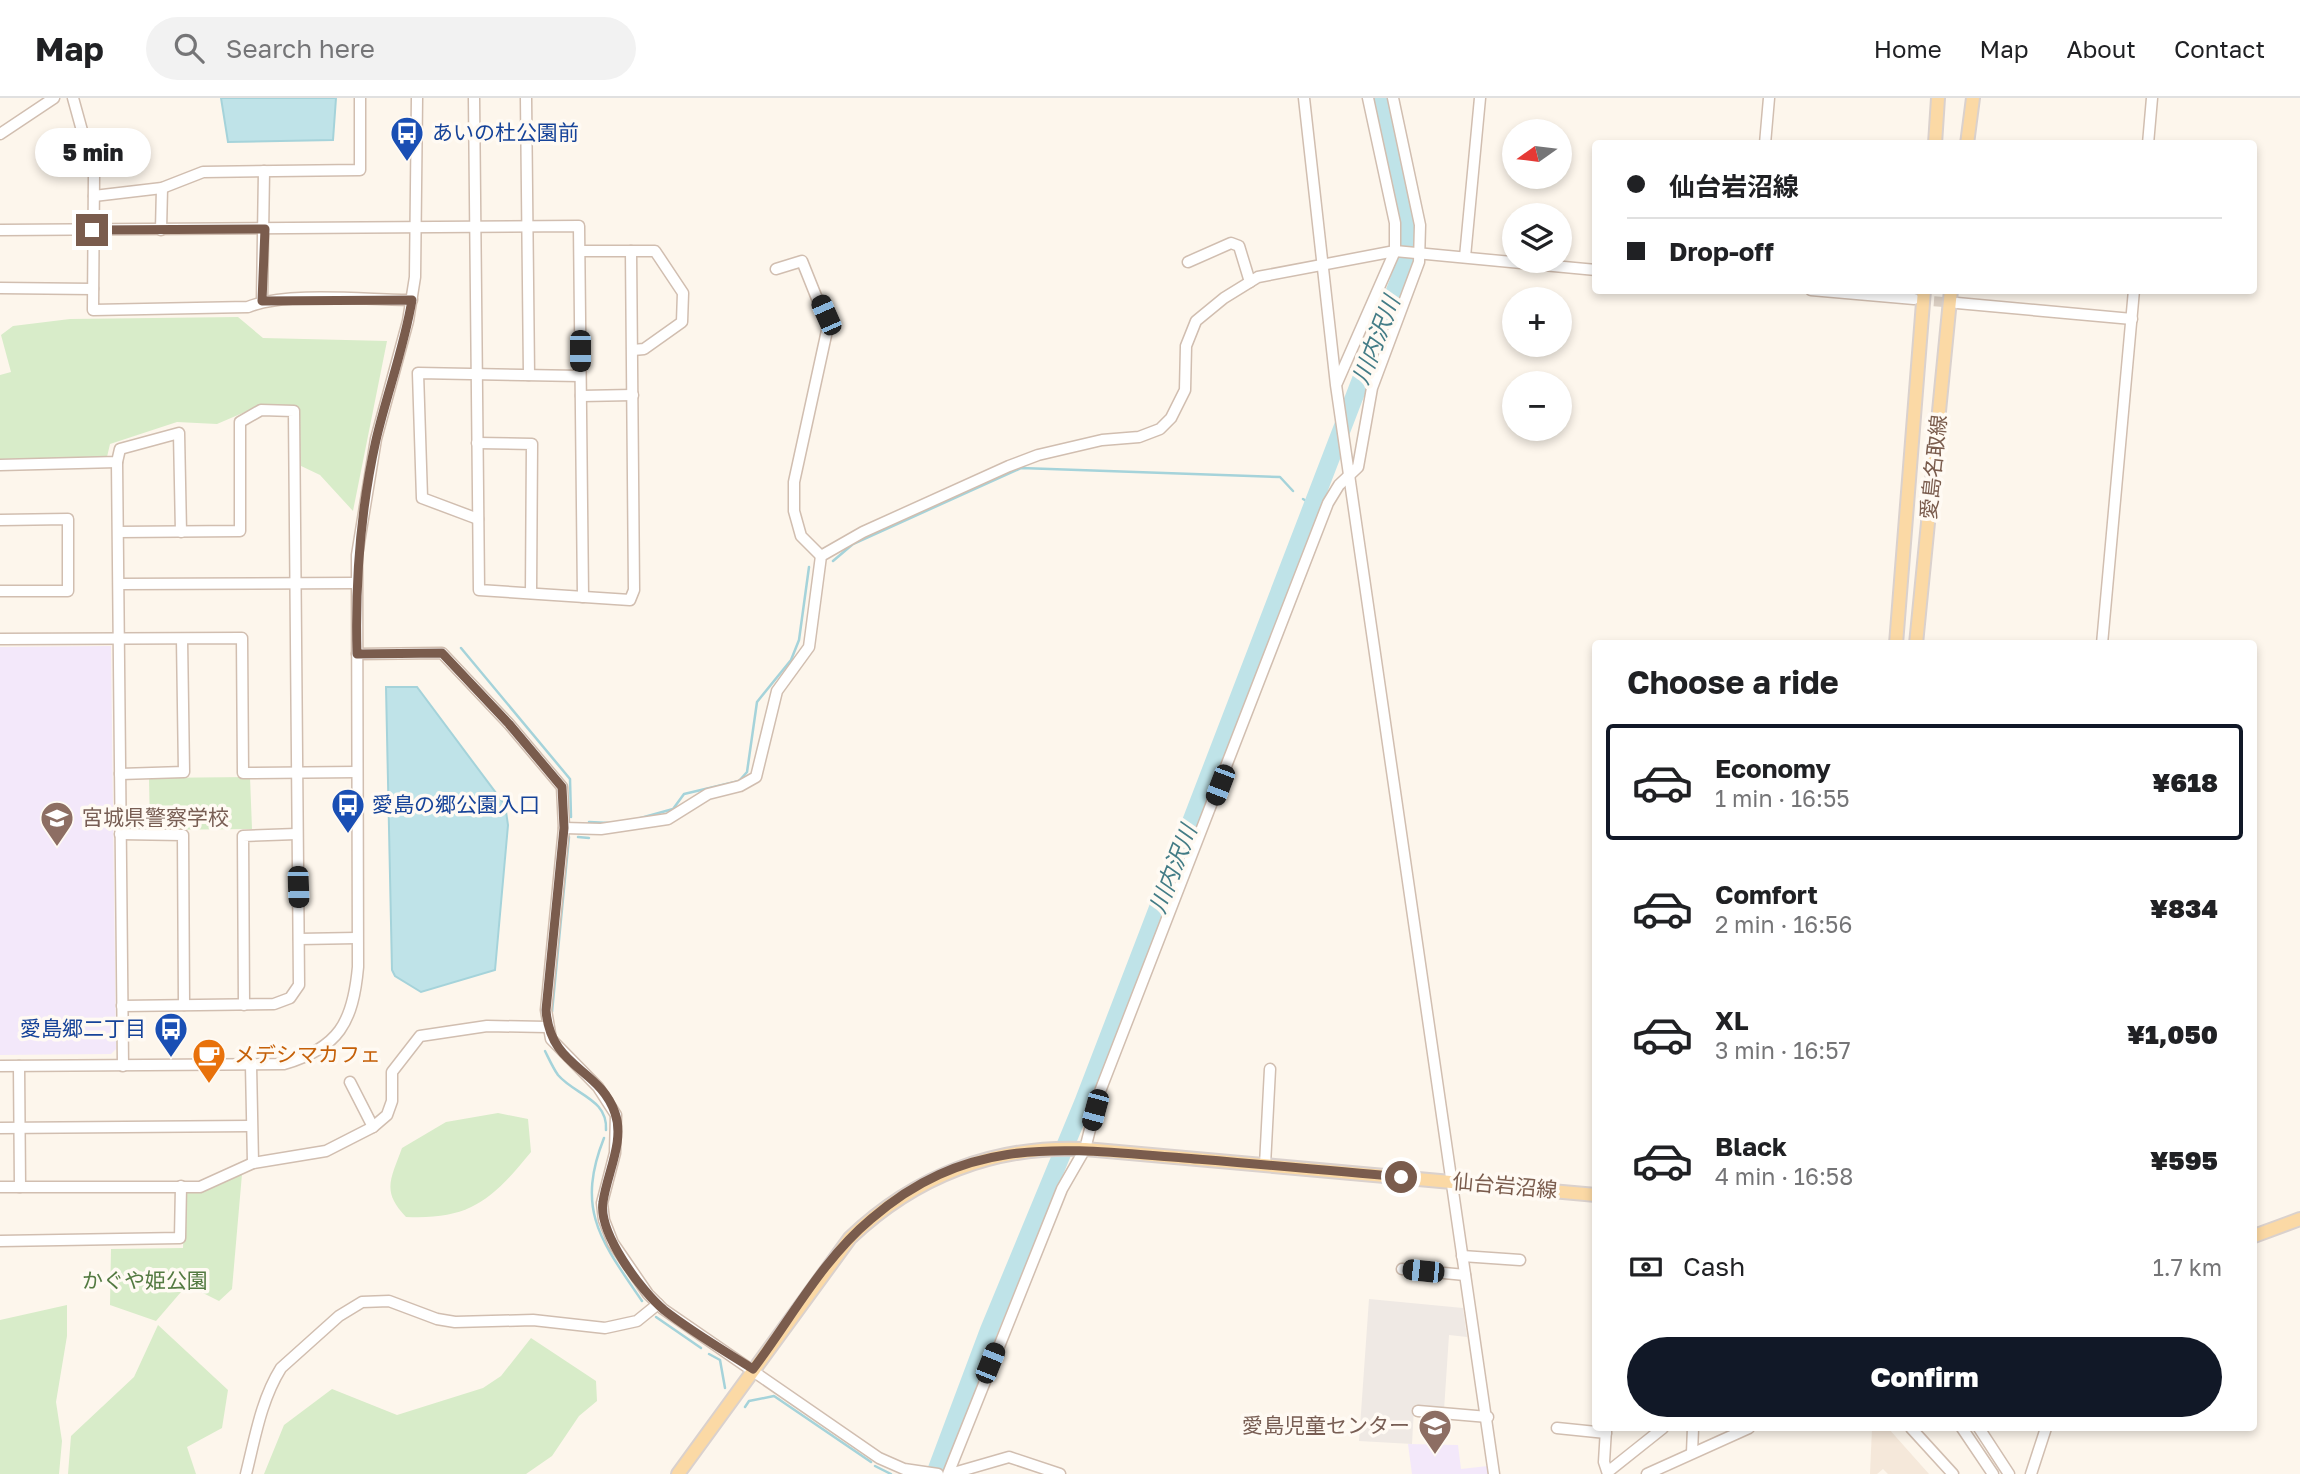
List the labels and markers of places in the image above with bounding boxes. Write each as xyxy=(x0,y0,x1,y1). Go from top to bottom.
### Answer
bus stop icon: あいの杜公園前 xyxy=(388,114,426,163)
place label: あいの杜公園前 xyxy=(432,119,579,145)
bus stop icon: 愛島の郷公園入口 xyxy=(329,786,367,835)
place label: 愛島の郷公園入口 xyxy=(372,791,540,817)
school or university icon: 宮城県警察学校 xyxy=(38,799,76,848)
place label: 宮城県警察学校 xyxy=(82,804,229,830)
bus stop icon: 愛島郷二丁目 xyxy=(152,1010,190,1059)
place label: 愛島郷二丁目 xyxy=(20,1015,146,1041)
cafe icon: メデシマカフェ xyxy=(190,1036,228,1085)
place label: メデシマカフェ xyxy=(234,1041,381,1067)
school or university icon: 愛島児童センター xyxy=(1416,1407,1454,1456)
place label: 愛島児童センター xyxy=(1242,1412,1410,1438)

